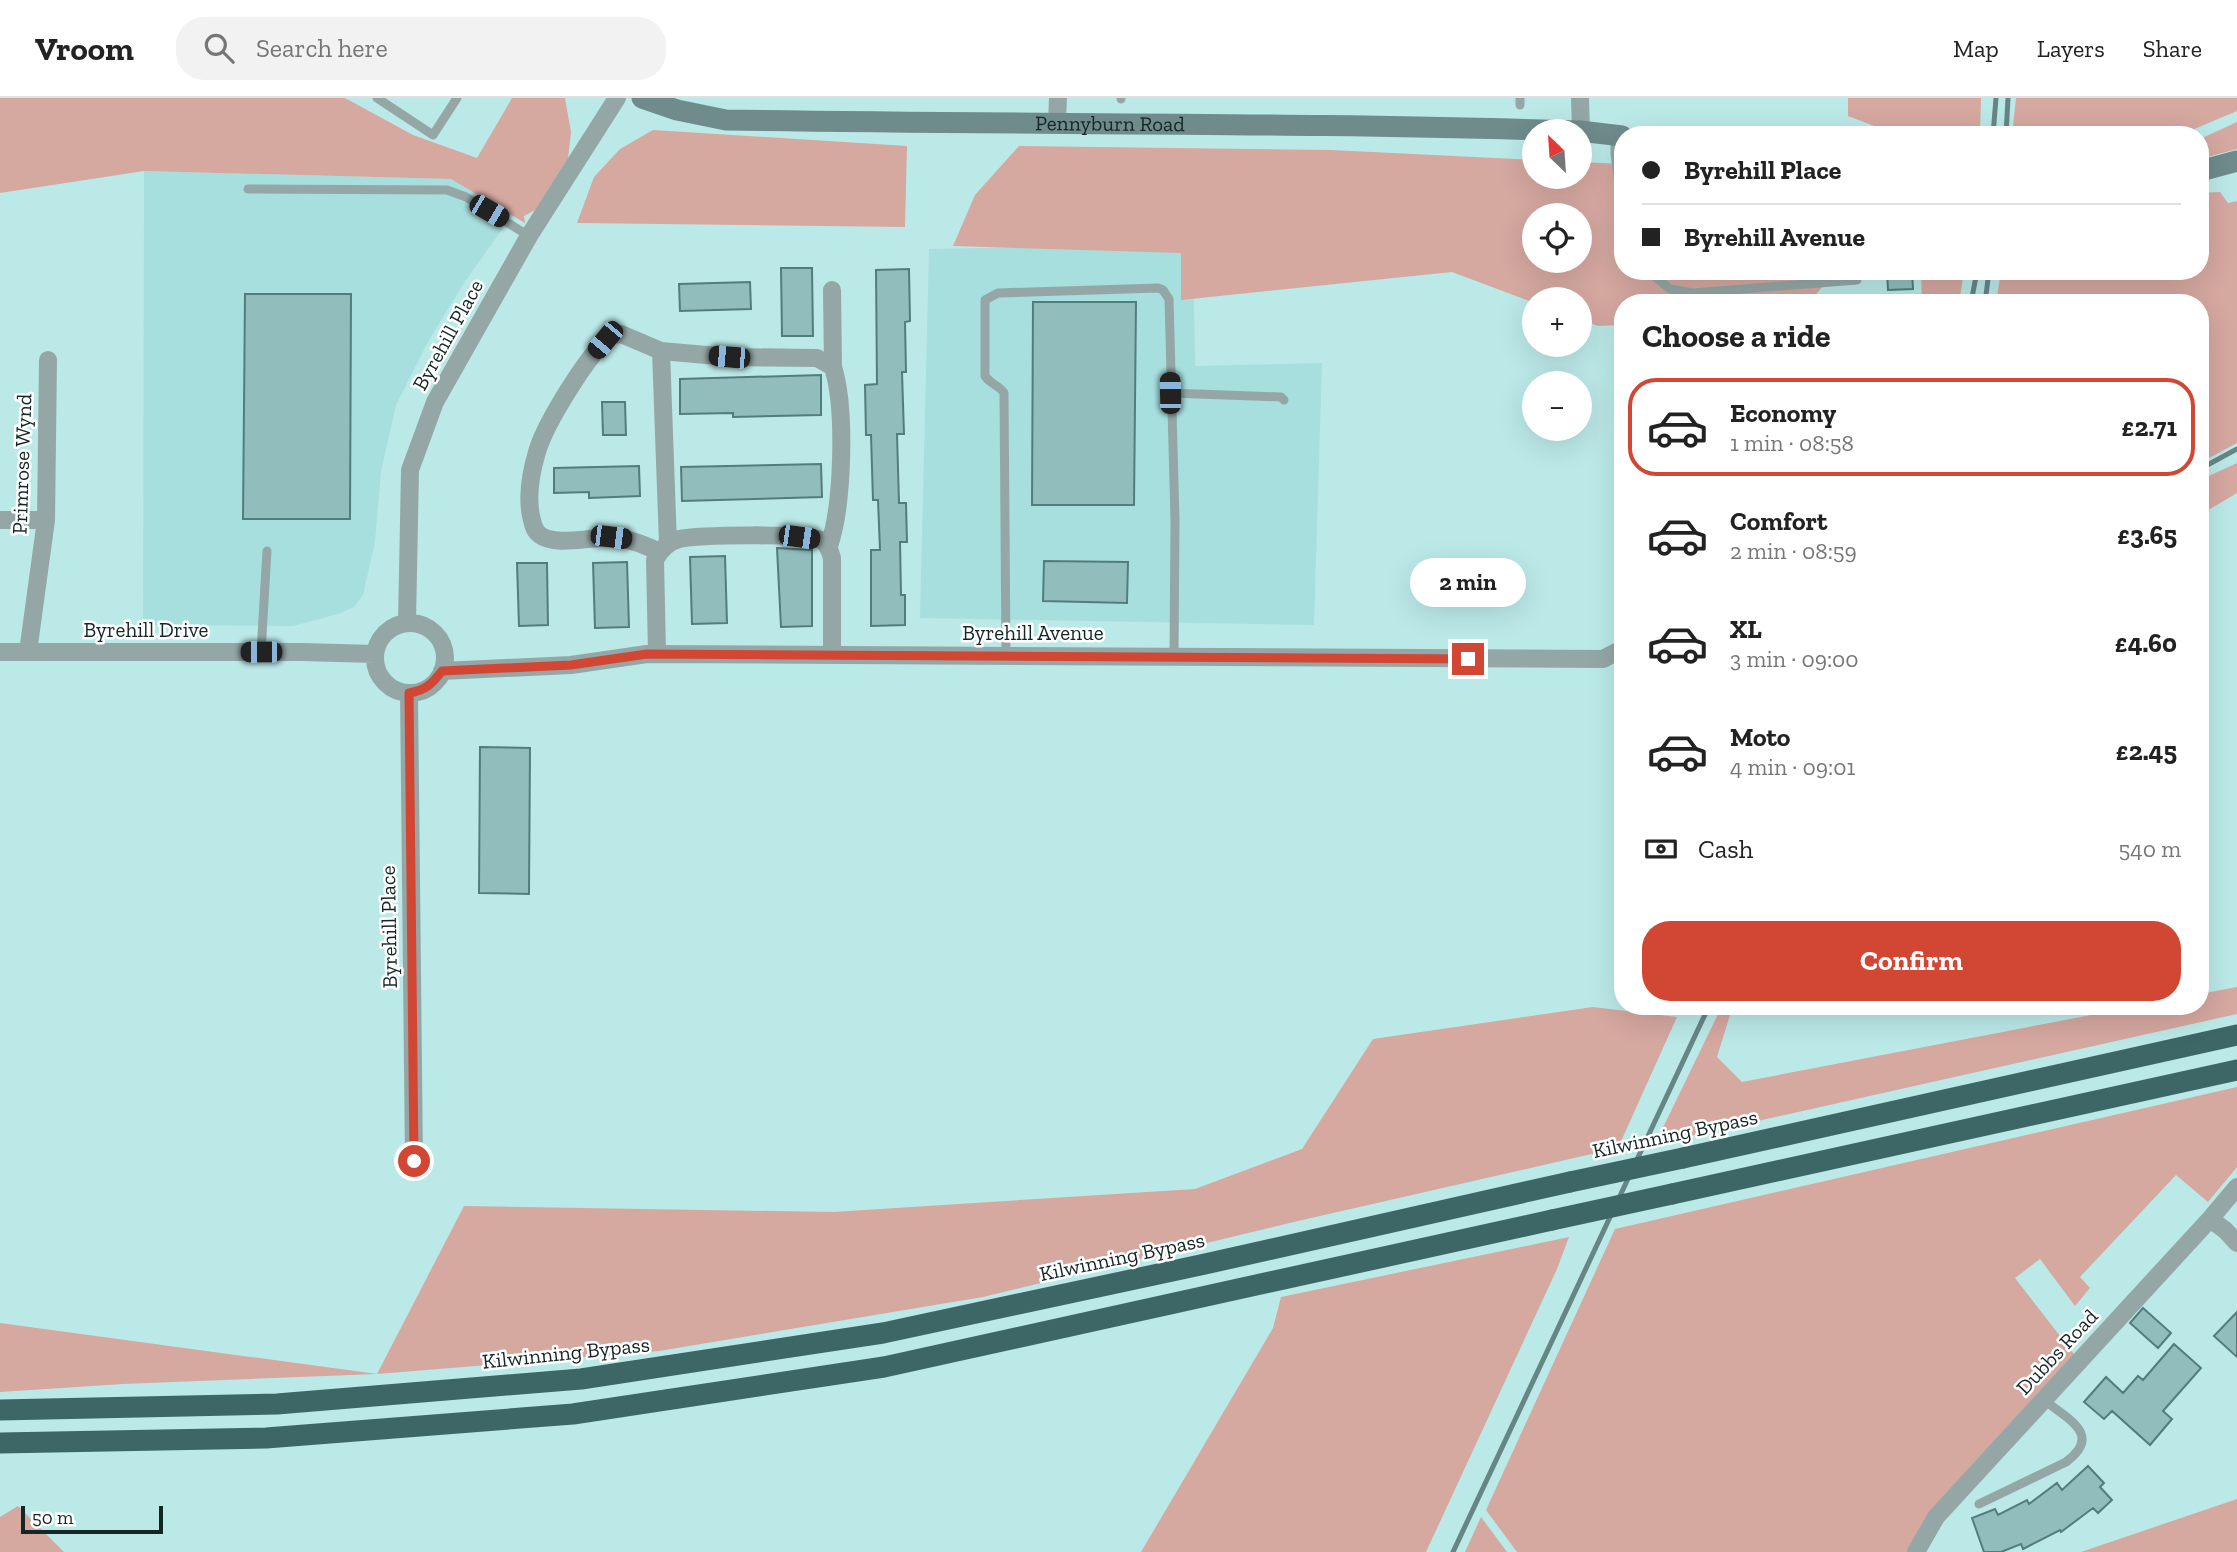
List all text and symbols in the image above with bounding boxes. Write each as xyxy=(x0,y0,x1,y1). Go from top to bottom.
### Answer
search box xyxy=(176,17,666,80)
text: Vroom xyxy=(35,29,134,68)
icon: search xyxy=(200,29,238,67)
text: Search here xyxy=(256,32,388,64)
text: Map xyxy=(1953,34,1999,63)
text: Layers xyxy=(2037,34,2105,63)
text: Share xyxy=(2143,34,2202,63)
street label: Pennyburn Road xyxy=(1035,110,1185,136)
north arrow xyxy=(1522,119,1592,189)
map controls xyxy=(1522,119,1592,441)
text: Byrehill Place xyxy=(1684,154,1841,186)
car xyxy=(466,191,513,231)
button: locate xyxy=(1522,203,1592,273)
text: Byrehill Avenue xyxy=(1684,221,1865,253)
street label: Byrehill Place xyxy=(407,275,488,395)
button: + xyxy=(1522,287,1592,357)
car xyxy=(584,317,627,363)
text: Choose a ride xyxy=(1642,317,1830,355)
car xyxy=(708,345,751,369)
button: − xyxy=(1522,371,1592,441)
car xyxy=(1160,372,1181,414)
street label: Primrose Wynd xyxy=(7,393,36,535)
icon: car xyxy=(1646,396,1709,459)
text: Economy xyxy=(1730,397,1836,429)
text: £2.71 xyxy=(2122,411,2177,443)
text: 1 min · 08:58 xyxy=(1730,429,1854,457)
icon: car xyxy=(1646,504,1709,567)
text: Comfort xyxy=(1730,505,1827,537)
text: £3.65 xyxy=(2117,519,2177,551)
car xyxy=(589,524,634,550)
car xyxy=(777,524,822,550)
text: 2 min · 08:59 xyxy=(1730,537,1857,565)
callout: 2 min xyxy=(1410,558,1526,606)
text: 2 min xyxy=(1439,568,1497,596)
icon: car xyxy=(1646,612,1709,675)
text: XL xyxy=(1730,613,1762,645)
street label: Byrehill Drive xyxy=(84,617,209,642)
street label: Byrehill Avenue xyxy=(962,620,1104,645)
text: £4.60 xyxy=(2115,627,2177,659)
car xyxy=(241,642,283,663)
route end xyxy=(1452,643,1484,675)
text: 3 min · 09:00 xyxy=(1730,645,1859,673)
icon: car xyxy=(1646,720,1709,783)
text: Moto xyxy=(1730,721,1790,753)
text: £2.45 xyxy=(2116,735,2177,767)
text: 4 min · 09:01 xyxy=(1730,753,1855,781)
icon: cash xyxy=(1642,830,1680,868)
text: Cash xyxy=(1698,833,1753,865)
text: 540 m xyxy=(2119,835,2181,863)
street label: Byrehill Place xyxy=(375,865,402,989)
button: Confirm xyxy=(1642,921,2181,1001)
street label: Kilwinning Bypass xyxy=(1590,1104,1760,1163)
route start xyxy=(398,1145,430,1177)
street label: Kilwinning Bypass xyxy=(1037,1227,1207,1286)
street label: Dubbs Road xyxy=(2011,1303,2103,1400)
street label: Kilwinning Bypass xyxy=(481,1331,651,1374)
scale bar xyxy=(21,1503,163,1535)
text: 50 m xyxy=(32,1506,73,1529)

